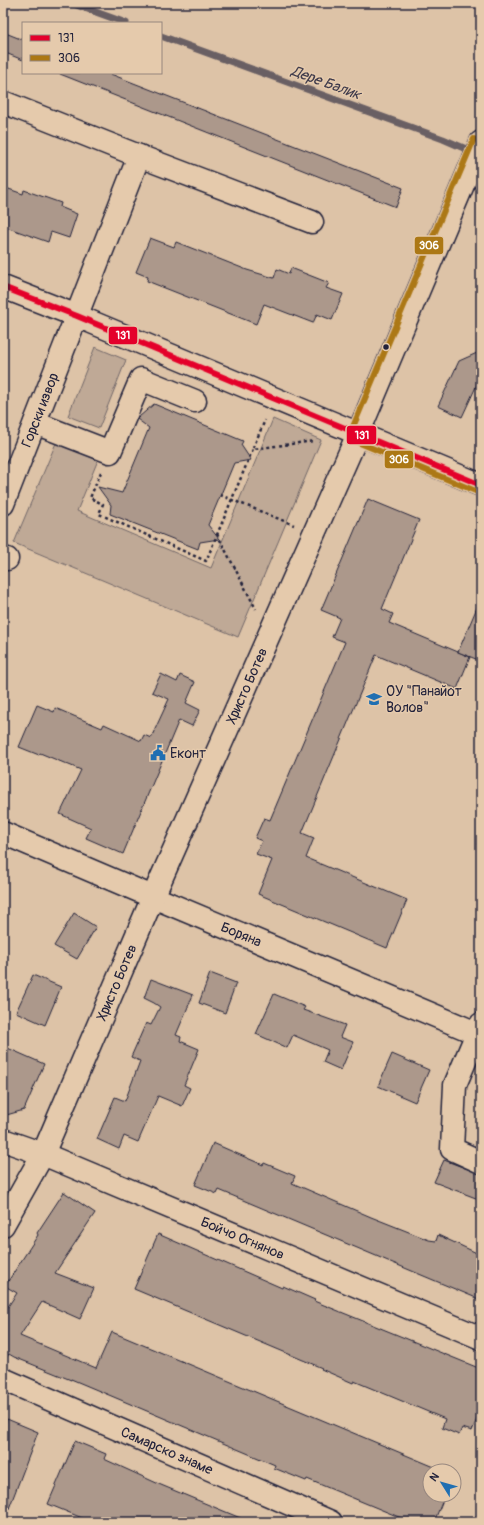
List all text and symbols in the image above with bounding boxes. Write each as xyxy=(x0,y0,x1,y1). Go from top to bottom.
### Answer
legend xyxy=(22,22,162,74)
text: 131 xyxy=(58,31,74,46)
text: 306 xyxy=(58,51,80,66)
water label: Дере Балик xyxy=(288,61,364,105)
line badge: 306 xyxy=(414,236,444,255)
text: 306 xyxy=(419,239,440,252)
line badge: 131 xyxy=(108,326,138,345)
text: 131 xyxy=(116,329,130,342)
unlabelled marker xyxy=(381,342,391,352)
street label: Горски извор xyxy=(18,370,62,450)
line badge: 131 xyxy=(346,425,377,445)
text: 131 xyxy=(355,429,369,442)
line badge: 306 xyxy=(384,450,414,469)
text: 306 xyxy=(389,453,410,466)
street label: Христо Ботев xyxy=(222,645,271,727)
place label: ОУ "Панайот Волов" xyxy=(386,683,462,716)
school or university icon: ОУ "Панайот Волов" xyxy=(365,690,383,708)
public building icon: Еконт xyxy=(149,744,167,762)
place label: Еконт xyxy=(170,745,206,762)
street label: Боряна xyxy=(218,918,264,950)
street label: Христо Ботев xyxy=(93,942,140,1023)
street label: Бойчо Огнянов xyxy=(198,1213,287,1263)
street label: Самарско знаме xyxy=(118,1423,216,1478)
north arrow xyxy=(422,1463,462,1503)
text: N xyxy=(427,1470,442,1484)

